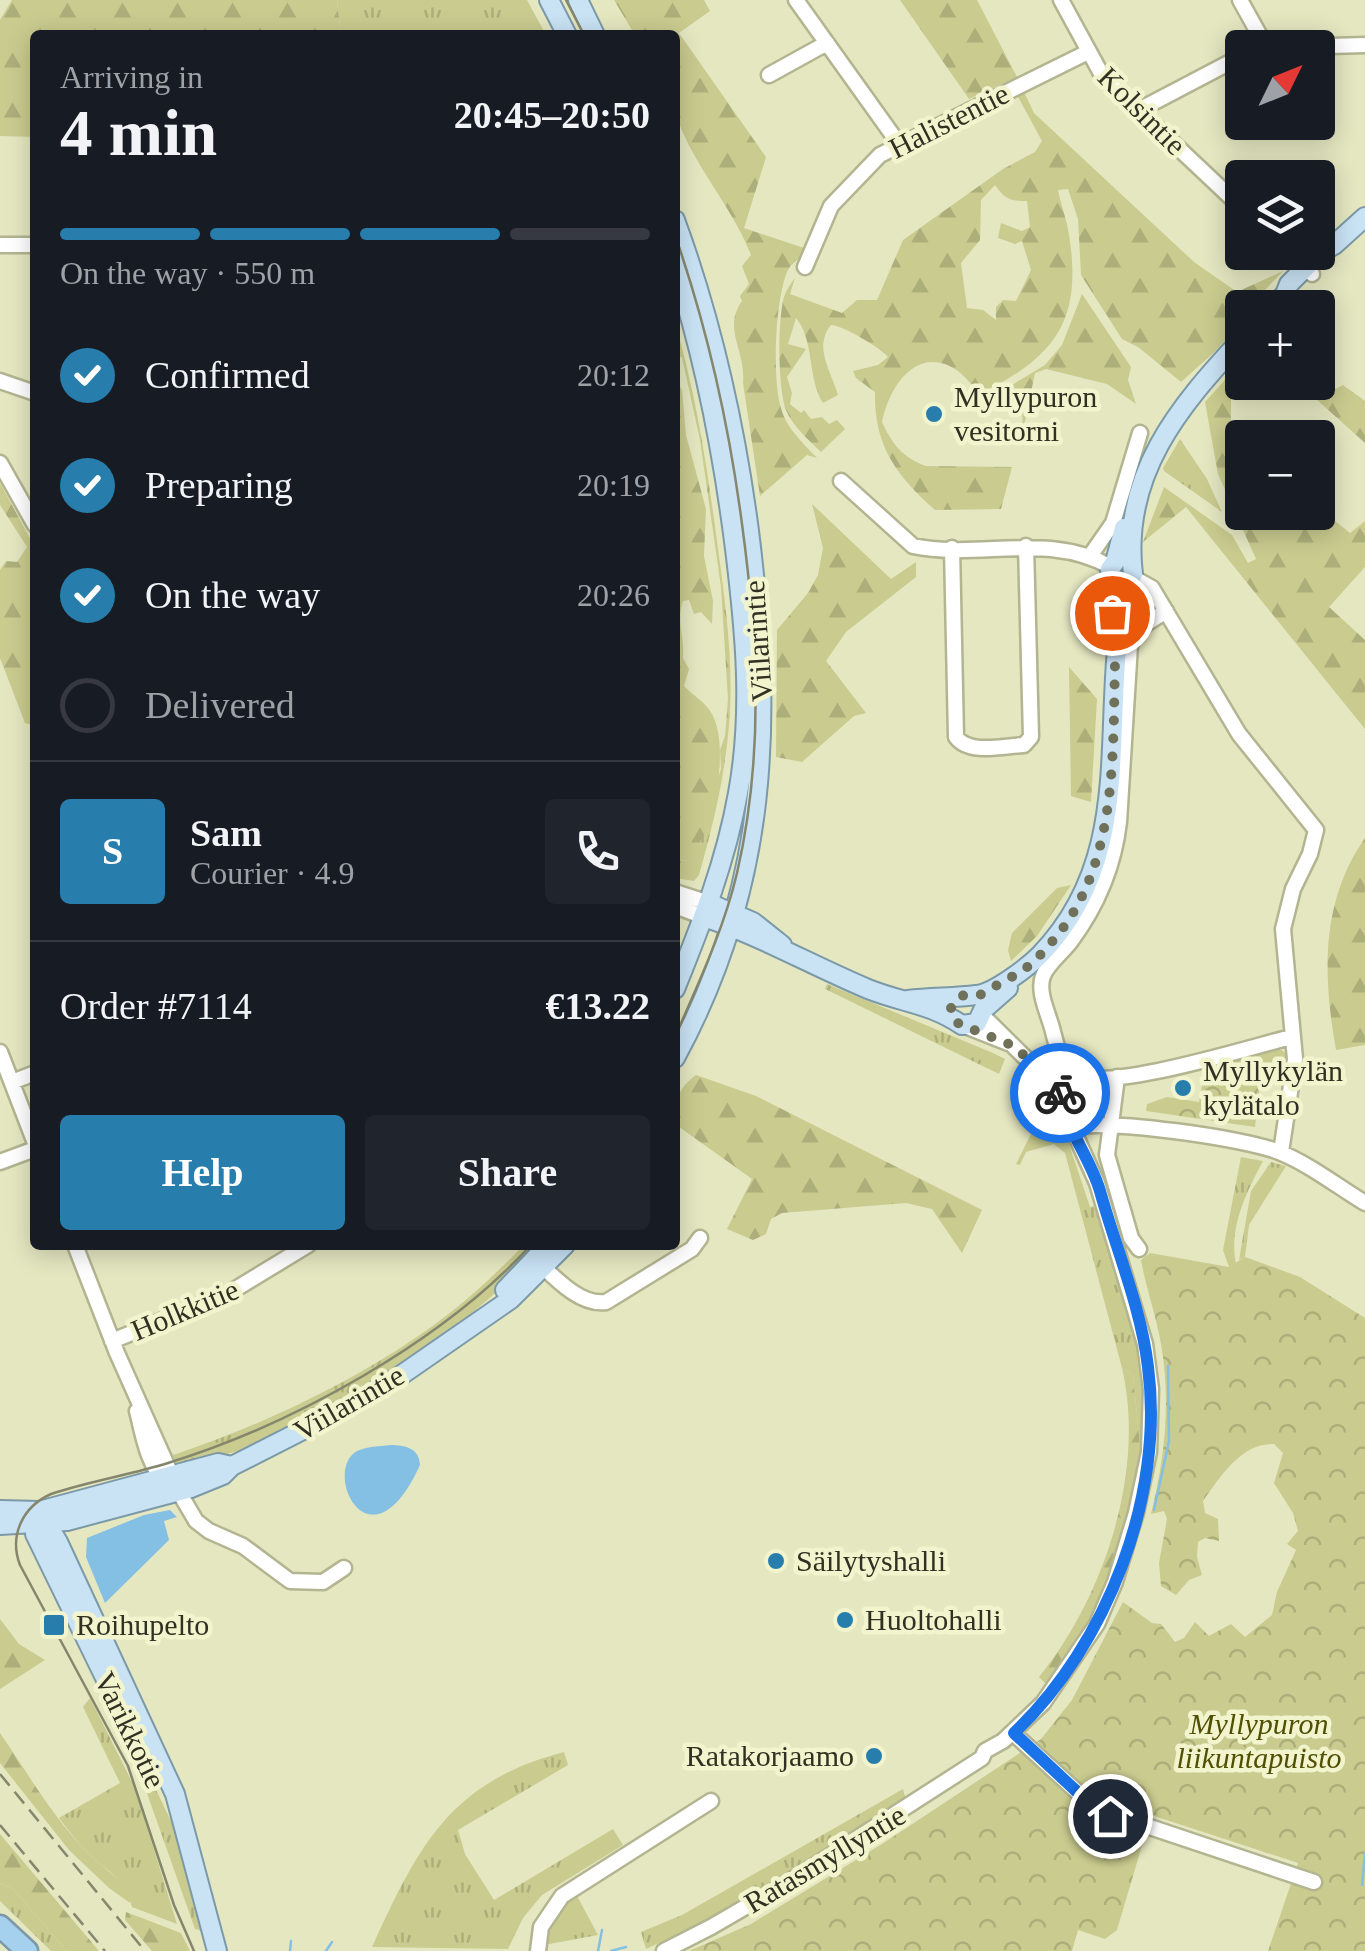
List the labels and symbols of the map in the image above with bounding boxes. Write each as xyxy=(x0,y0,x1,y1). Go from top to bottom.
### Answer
north arrow xyxy=(1225,30,1335,140)
street label: Kolsintie xyxy=(1092,60,1193,161)
street label: Halistentie xyxy=(883,76,1014,165)
place label: Myllypuron vesitorni xyxy=(954,380,1097,447)
marker: Myllypuron vesitorni xyxy=(923,403,945,425)
pin xyxy=(1070,571,1155,656)
street label: Viilarintie xyxy=(737,579,778,703)
courier xyxy=(1010,1043,1110,1143)
place label: Myllykylän kylätalo xyxy=(1203,1054,1343,1121)
marker: Myllykylän kylätalo xyxy=(1172,1077,1194,1099)
street label: Holkkitie xyxy=(126,1272,243,1347)
street label: Viilarintie xyxy=(288,1358,410,1447)
place label: Säilytyshalli xyxy=(796,1544,946,1577)
marker: Säilytyshalli xyxy=(765,1550,787,1572)
place label: Huoltohalli xyxy=(865,1603,1002,1636)
place label: Roihupelto xyxy=(76,1608,209,1641)
marker: Huoltohalli xyxy=(834,1609,856,1631)
marker: Roihupelto xyxy=(41,1612,67,1638)
street label: Varikkotie xyxy=(88,1666,173,1793)
park label: Myllypuron liikuntapuisto xyxy=(1177,1707,1342,1774)
place label: Ratakorjaamo xyxy=(686,1739,854,1772)
marker: Ratakorjaamo xyxy=(863,1745,885,1767)
pin xyxy=(1068,1774,1153,1859)
street label: Ratasmyllyntie xyxy=(738,1798,911,1919)

